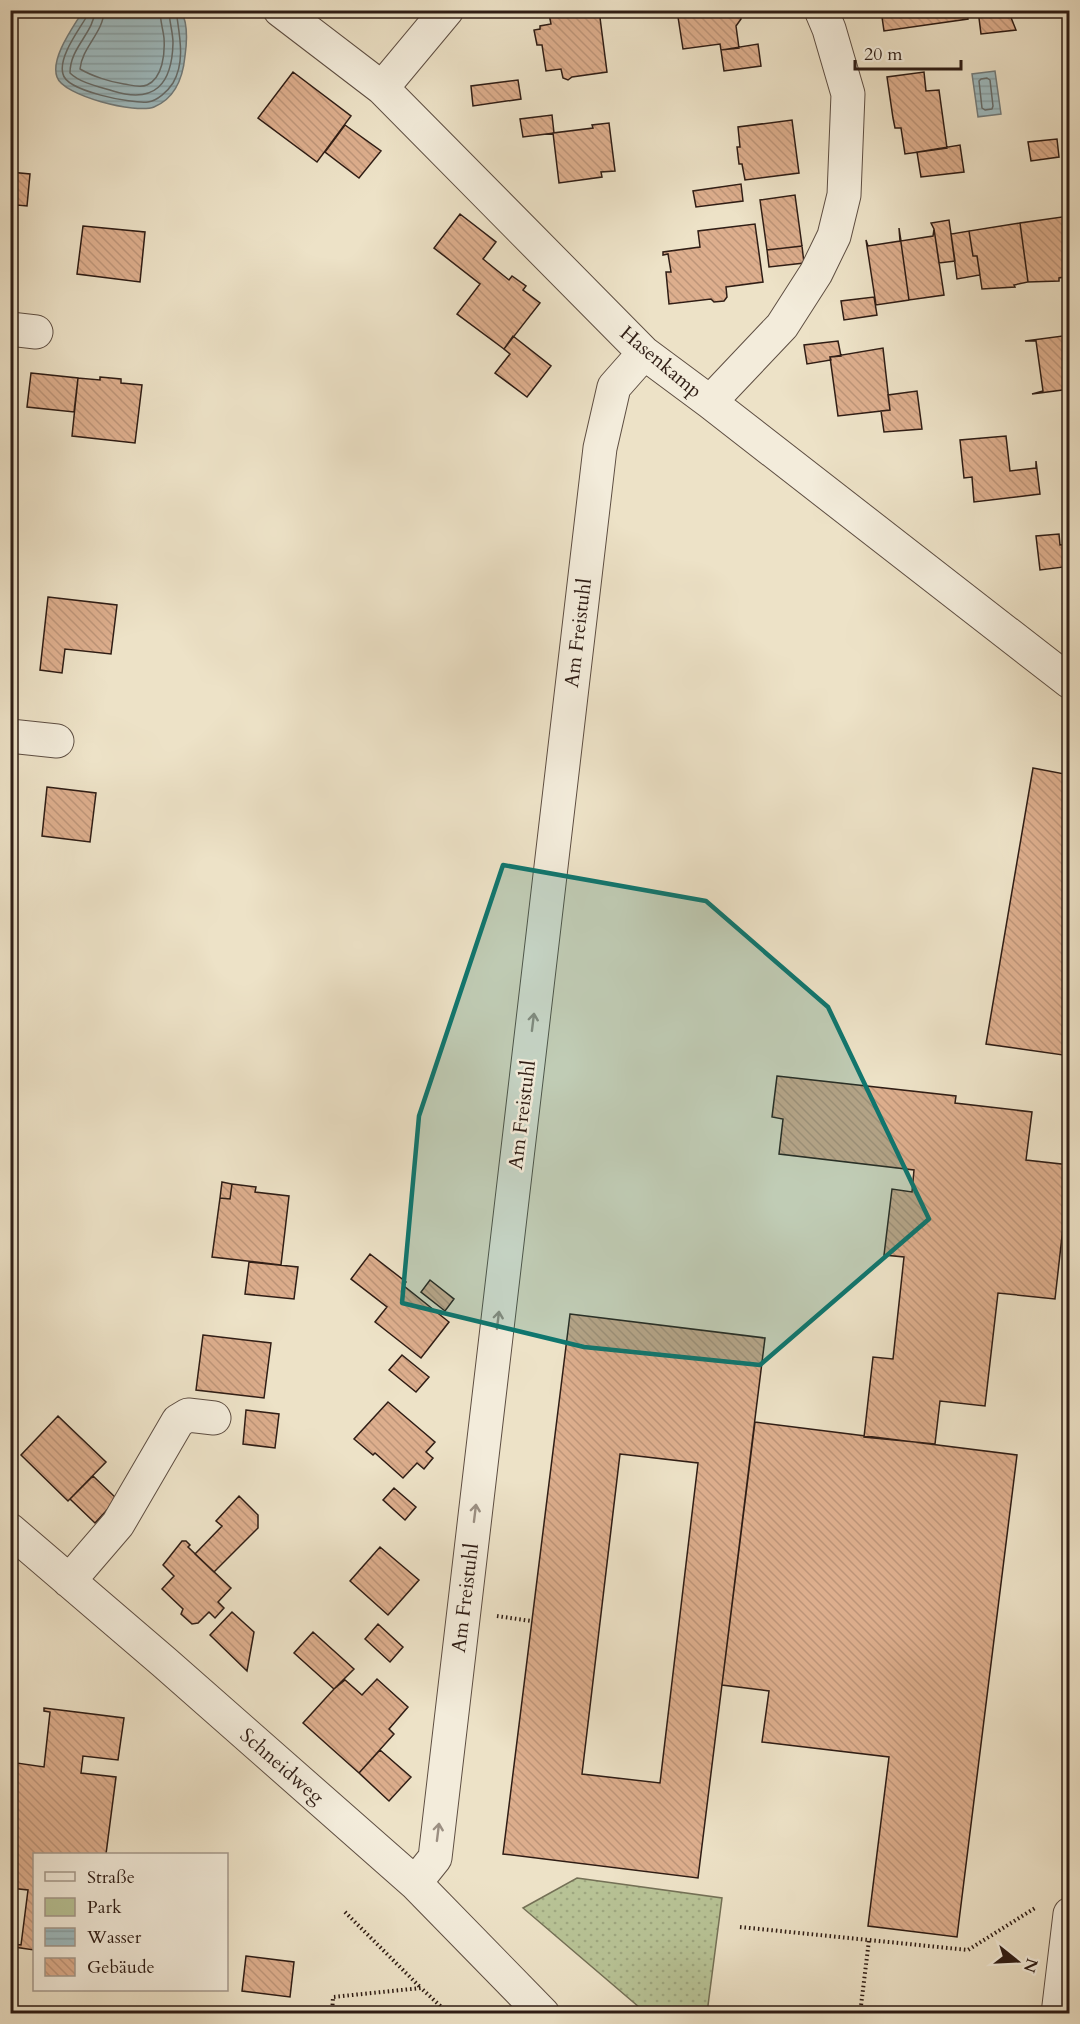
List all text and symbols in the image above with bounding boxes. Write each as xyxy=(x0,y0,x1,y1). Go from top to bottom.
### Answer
scale bar xyxy=(855,33,962,71)
text: 20 m xyxy=(864,42,903,67)
street label: Hasenkamp xyxy=(614,320,708,404)
street label: Am Freistuhl xyxy=(558,577,598,689)
one-way arrow xyxy=(527,1012,538,1032)
street label: Am Freistuhl xyxy=(502,1059,542,1171)
one-way arrow xyxy=(493,1310,504,1330)
one-way arrow xyxy=(470,1504,481,1524)
street label: Am Freistuhl xyxy=(445,1542,485,1654)
street label: Schneidweg xyxy=(234,1722,330,1811)
one-way arrow xyxy=(433,1823,444,1842)
legend xyxy=(33,1853,228,1991)
text: Straße xyxy=(87,1865,135,1890)
text: Park xyxy=(87,1895,122,1920)
text: Wasser xyxy=(86,1925,142,1950)
north arrow xyxy=(987,1931,1047,1991)
text: Gebäude xyxy=(87,1955,155,1980)
text: N xyxy=(1018,1955,1043,1975)

